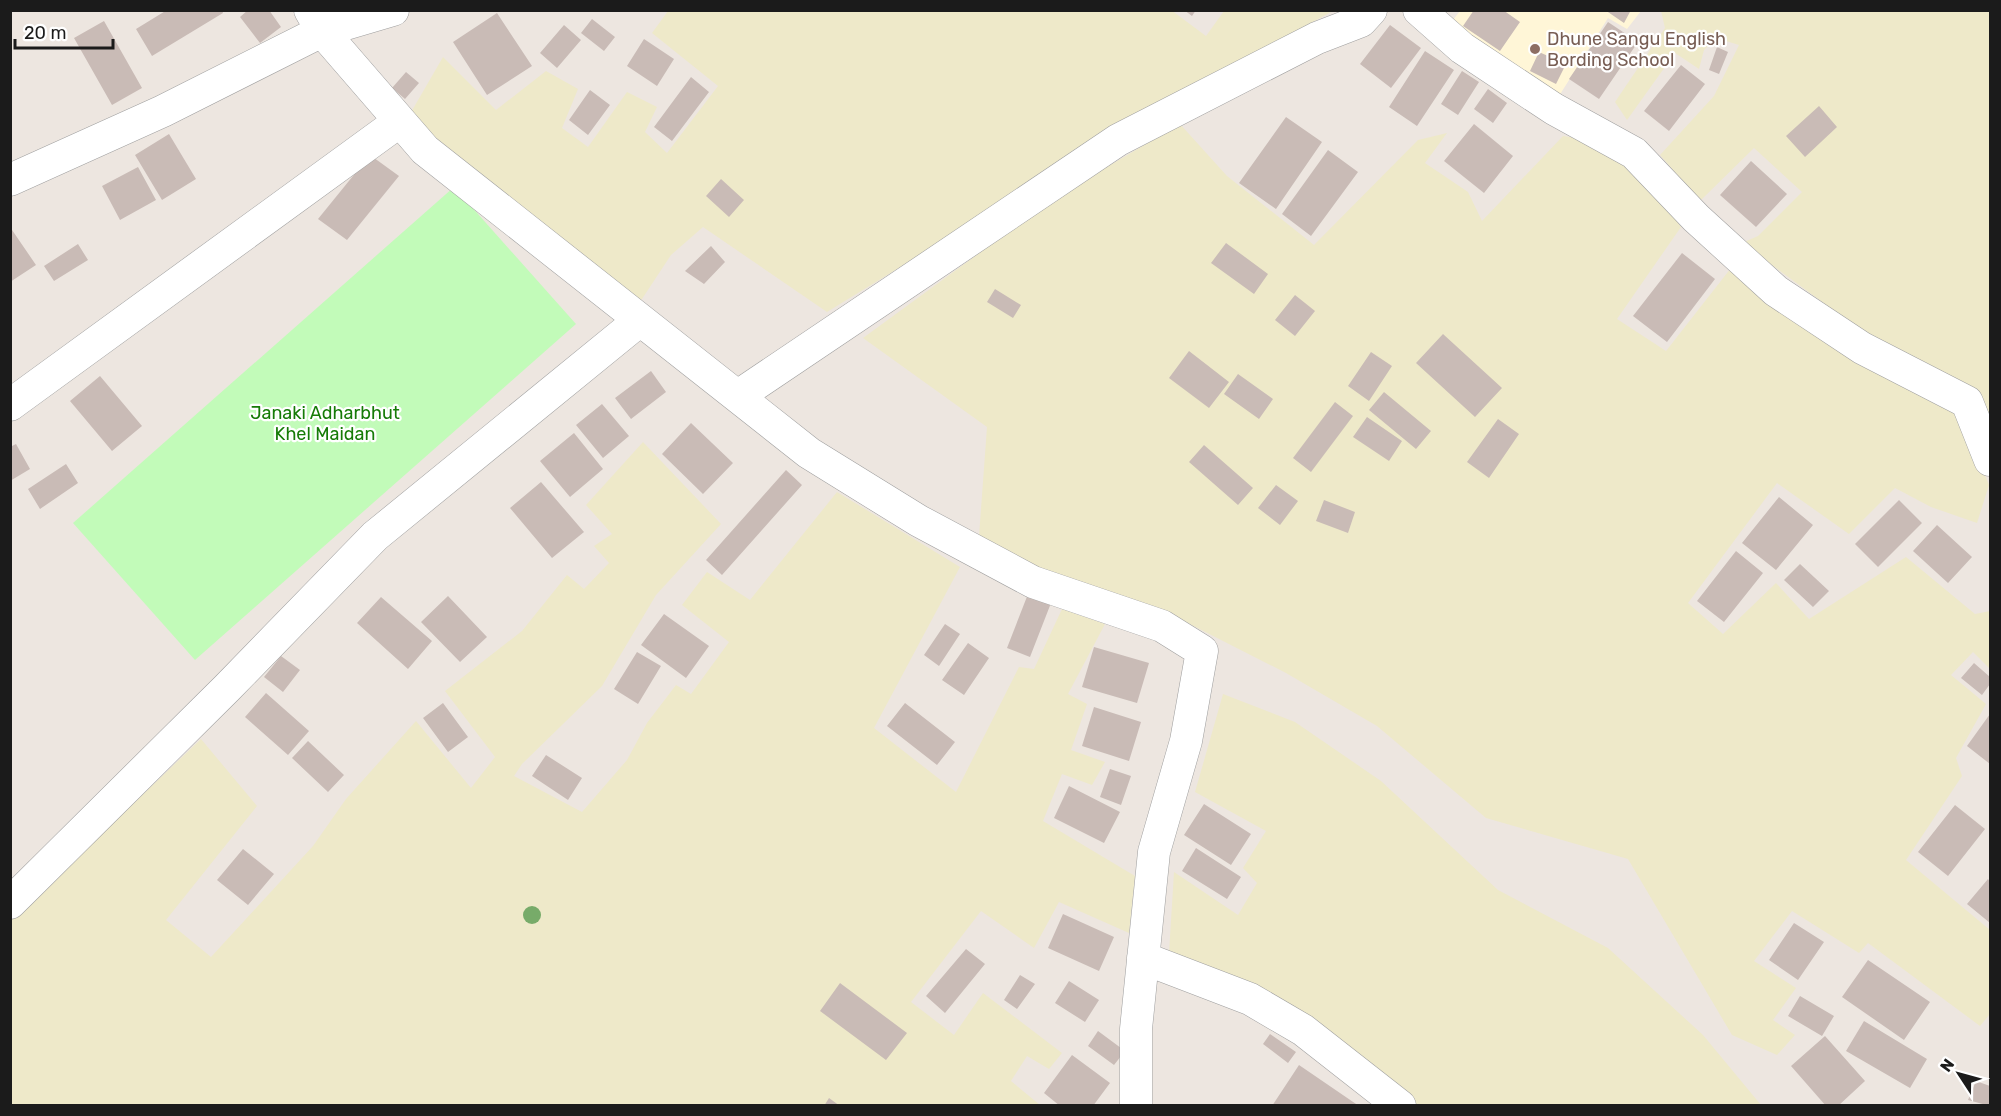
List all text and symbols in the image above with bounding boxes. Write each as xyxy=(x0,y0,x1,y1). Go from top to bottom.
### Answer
scale bar xyxy=(15,12,112,50)
text: 20 m xyxy=(24,22,66,44)
place label: Dhune Sangu English Bording School xyxy=(1547,28,1726,71)
marker: Dhune Sangu English Bording School xyxy=(1528,42,1542,56)
park label: Janaki Adharbhut Khel Maidan xyxy=(250,402,400,445)
north arrow xyxy=(1929,1044,1989,1104)
text: N xyxy=(1936,1055,1958,1076)

